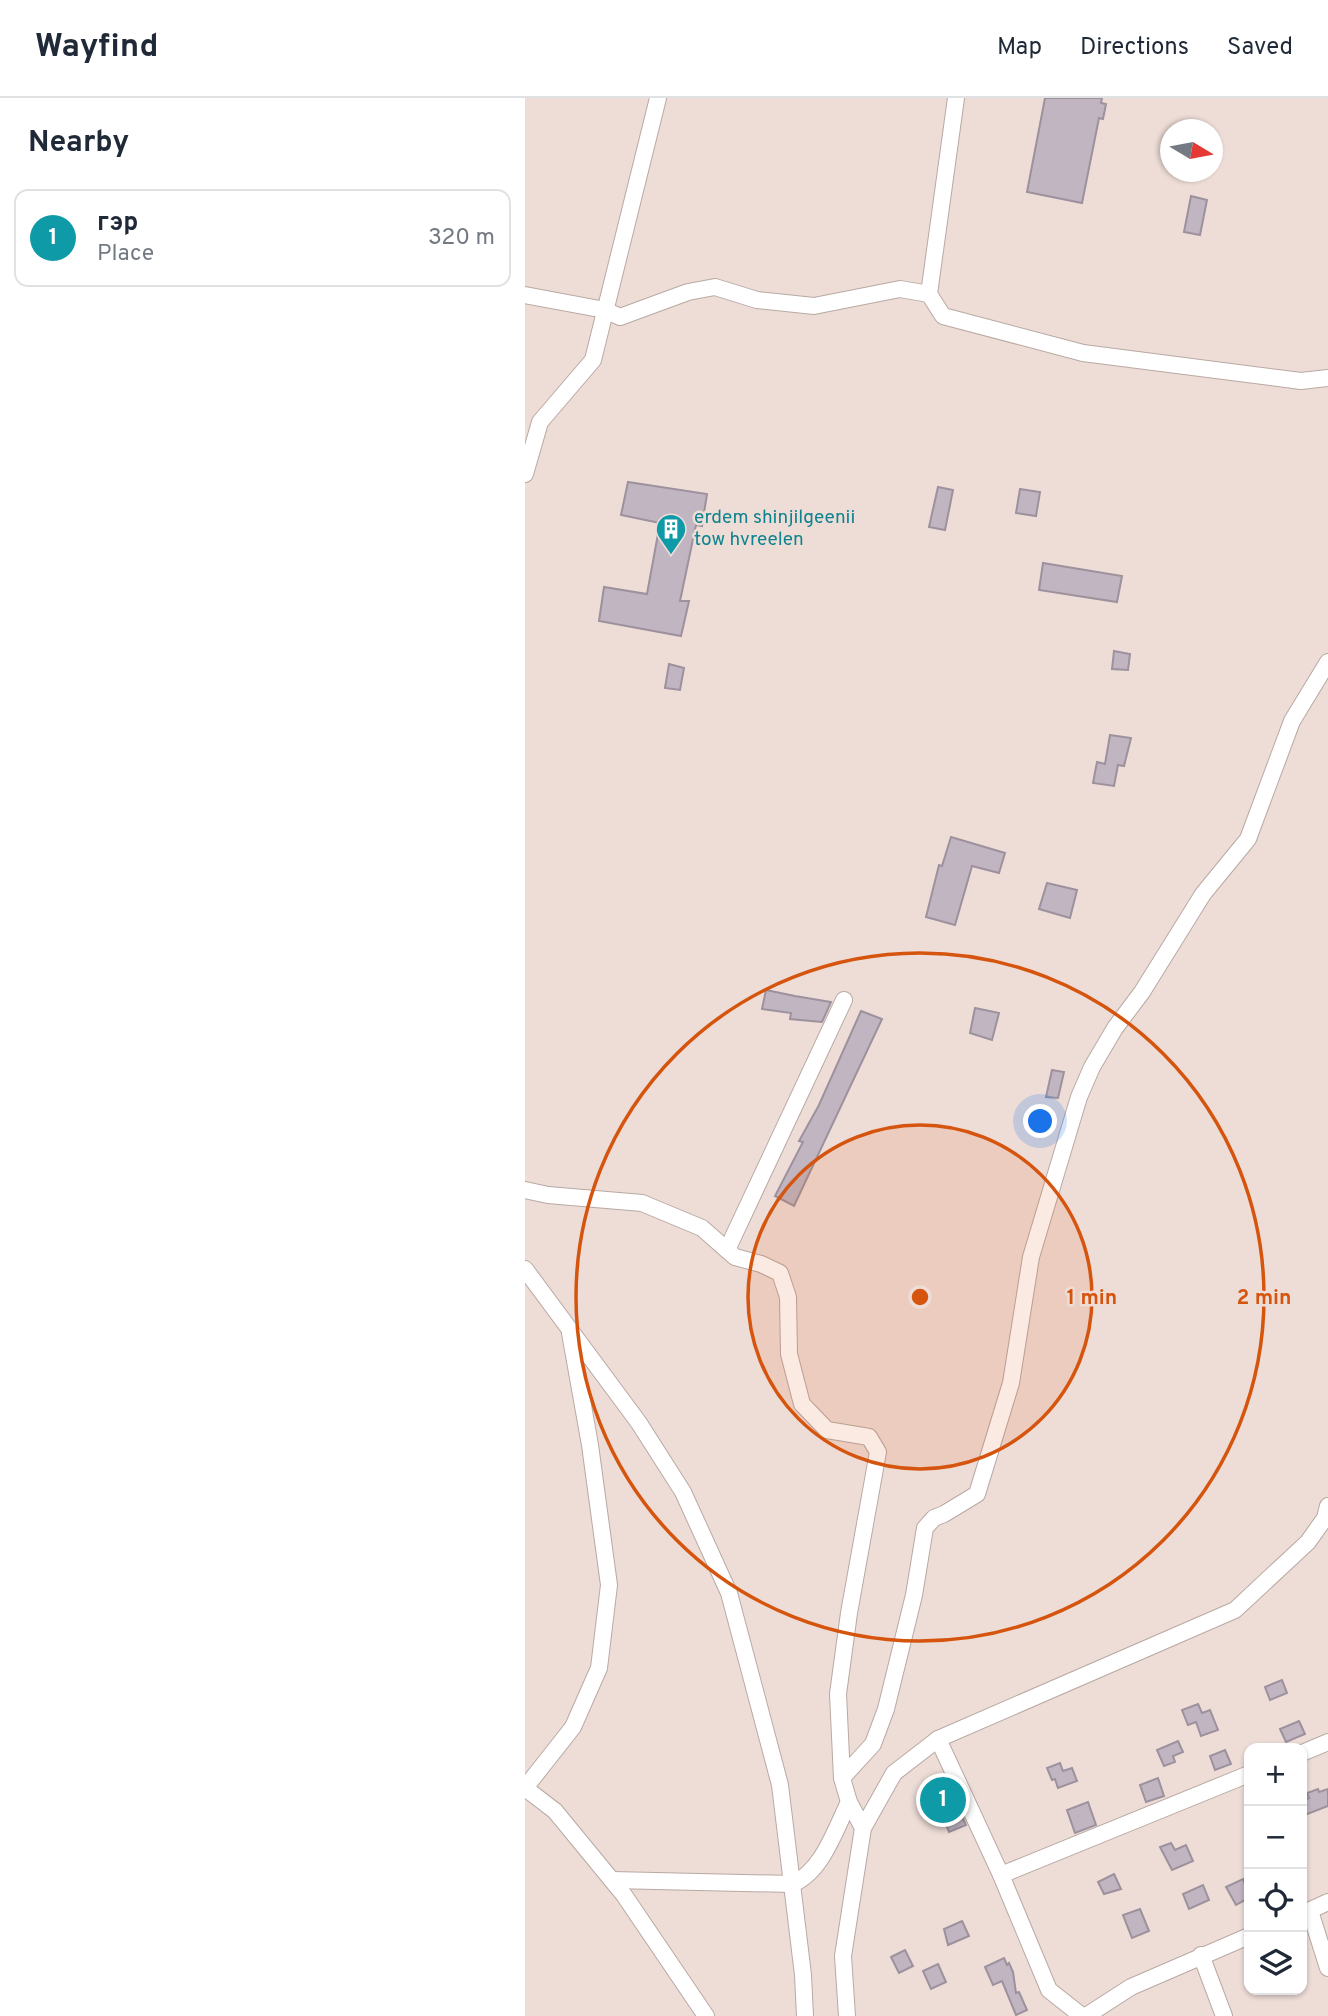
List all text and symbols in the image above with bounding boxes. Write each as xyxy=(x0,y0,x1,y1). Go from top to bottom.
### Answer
text: Wayfind xyxy=(35,27,158,69)
text: Map xyxy=(997,33,1042,63)
text: Directions xyxy=(1080,33,1189,63)
text: Saved xyxy=(1227,33,1293,63)
north arrow xyxy=(1160,119,1223,182)
text: Nearby xyxy=(28,125,129,162)
text: гэр xyxy=(97,207,138,240)
text: 1 xyxy=(48,224,58,253)
text: 320 m xyxy=(428,224,495,253)
text: Place xyxy=(97,240,154,269)
place label: erdem shinjilgeenii tow hvreelen xyxy=(694,506,855,552)
building icon: erdem shinjilgeenii tow hvreelen xyxy=(654,512,688,556)
your location xyxy=(1023,1104,1057,1138)
centre of rings xyxy=(908,1285,932,1309)
text: 1 min xyxy=(1067,1285,1117,1312)
text: 2 min xyxy=(1237,1285,1291,1312)
map controls xyxy=(1244,1743,1307,1995)
button: + xyxy=(1244,1743,1307,1806)
pin: 1 xyxy=(920,1774,966,1826)
button: − xyxy=(1244,1806,1307,1869)
button: locate xyxy=(1244,1869,1307,1932)
button: layers xyxy=(1244,1932,1307,1995)

